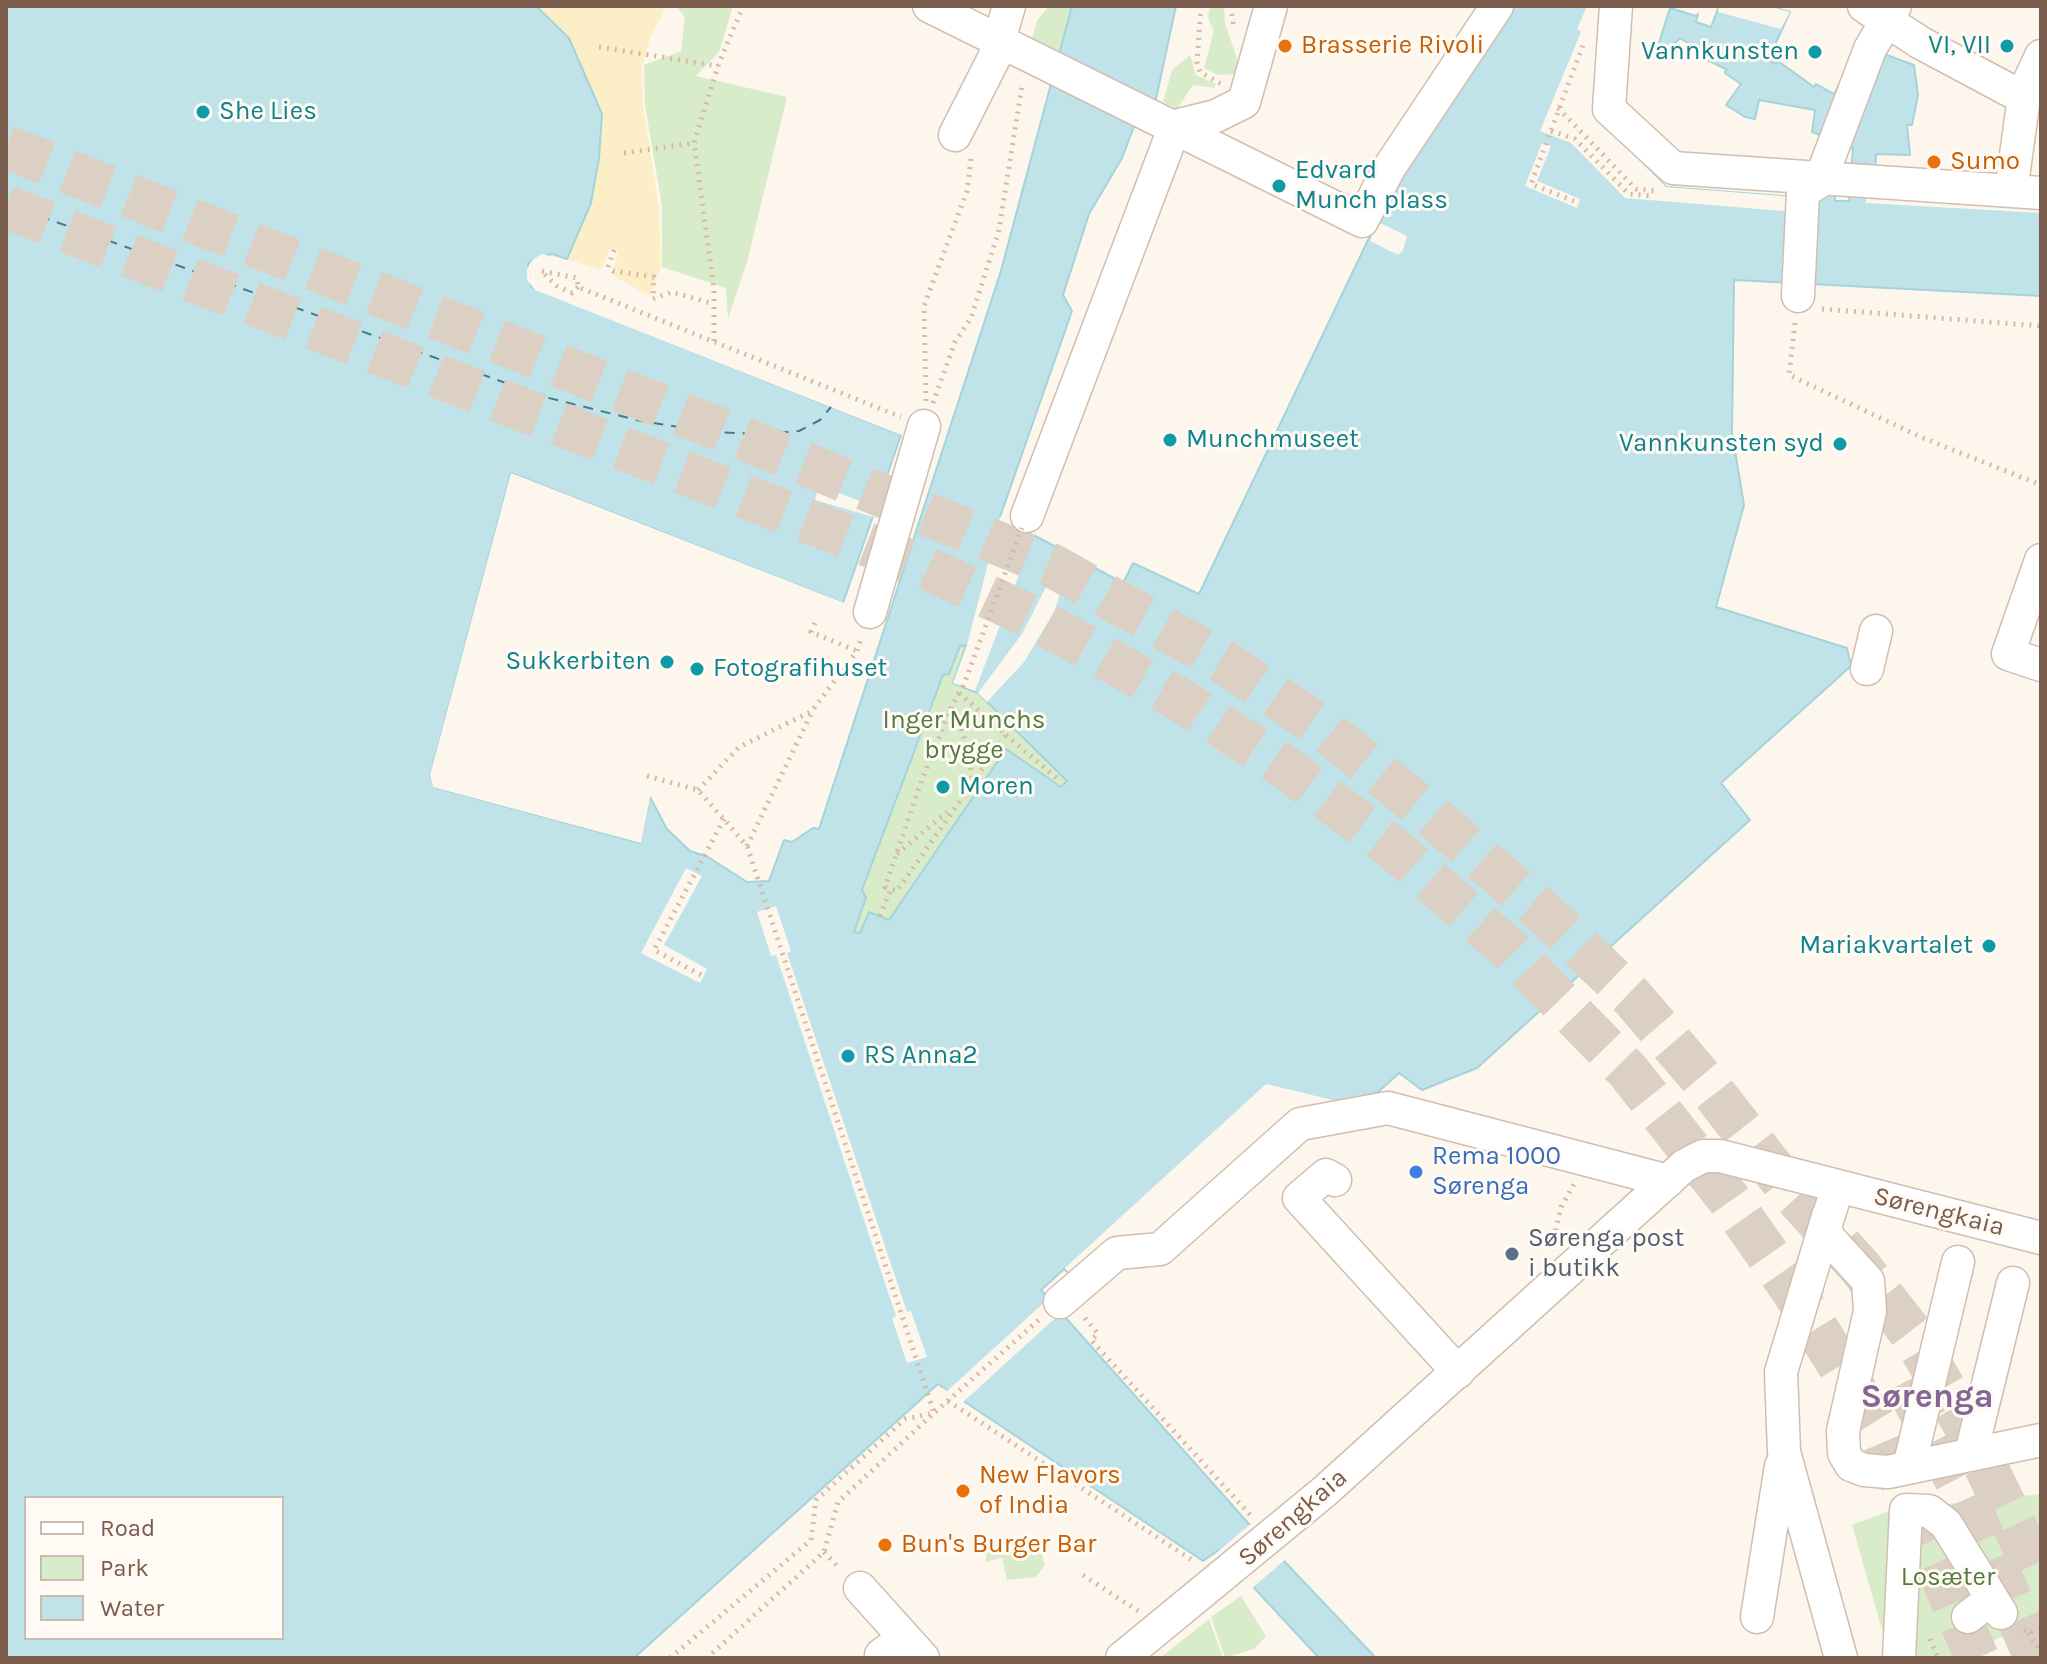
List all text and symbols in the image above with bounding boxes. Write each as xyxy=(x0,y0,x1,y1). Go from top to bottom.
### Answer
place label: Brasserie Rivoli xyxy=(1301,30,1484,62)
place label: VI, VII xyxy=(1928,30,1991,62)
place label: Vannkunsten xyxy=(1641,36,1799,68)
marker: Brasserie Rivoli xyxy=(1276,37,1294,55)
marker: VI, VII xyxy=(1998,37,2016,55)
marker: Vannkunsten xyxy=(1806,43,1824,61)
place label: She Lies xyxy=(219,96,317,128)
marker: She Lies xyxy=(194,103,212,121)
place label: Sumo xyxy=(1950,146,2020,178)
marker: Sumo xyxy=(1925,153,1943,171)
place label: Edvard Munch plass xyxy=(1295,155,1448,216)
marker: Edvard Munch plass xyxy=(1270,177,1288,195)
place label: Munchmuseet xyxy=(1186,424,1359,456)
place label: Vannkunsten syd xyxy=(1619,428,1824,460)
marker: Munchmuseet xyxy=(1161,431,1179,449)
marker: Vannkunsten syd xyxy=(1831,435,1849,453)
place label: Sukkerbiten xyxy=(506,646,651,678)
marker: Sukkerbiten xyxy=(658,653,676,671)
place label: Fotografihuset xyxy=(713,653,887,685)
marker: Fotografihuset xyxy=(688,660,706,678)
park label: Inger Munchs brygge xyxy=(883,705,1045,766)
place label: Moren xyxy=(959,771,1034,803)
marker: Moren xyxy=(934,778,952,796)
place label: Mariakvartalet xyxy=(1799,930,1973,962)
marker: Mariakvartalet xyxy=(1980,937,1998,955)
place label: RS Anna2 xyxy=(864,1040,978,1072)
marker: RS Anna2 xyxy=(839,1047,857,1065)
place label: Rema 1000 Sørenga xyxy=(1432,1141,1561,1202)
marker: Rema 1000 Sørenga xyxy=(1407,1163,1425,1181)
street label: Sørengkaia xyxy=(1870,1181,2008,1243)
place label: Sørenga post i butikk xyxy=(1528,1223,1684,1284)
marker: Sørenga post i butikk xyxy=(1503,1245,1521,1263)
district label: Sørenga xyxy=(1860,1377,1994,1417)
place label: New Flavors of India xyxy=(979,1460,1121,1522)
street label: Sørengkaia xyxy=(1232,1462,1354,1574)
marker: New Flavors of India xyxy=(954,1482,972,1500)
legend xyxy=(24,1496,284,1640)
text: Road xyxy=(100,1514,155,1542)
place label: Bun's Burger Bar xyxy=(901,1529,1096,1561)
marker: Bun's Burger Bar xyxy=(876,1536,894,1554)
text: Park xyxy=(100,1554,149,1582)
park label: Losæter xyxy=(1901,1562,1995,1594)
text: Water xyxy=(100,1594,164,1622)

